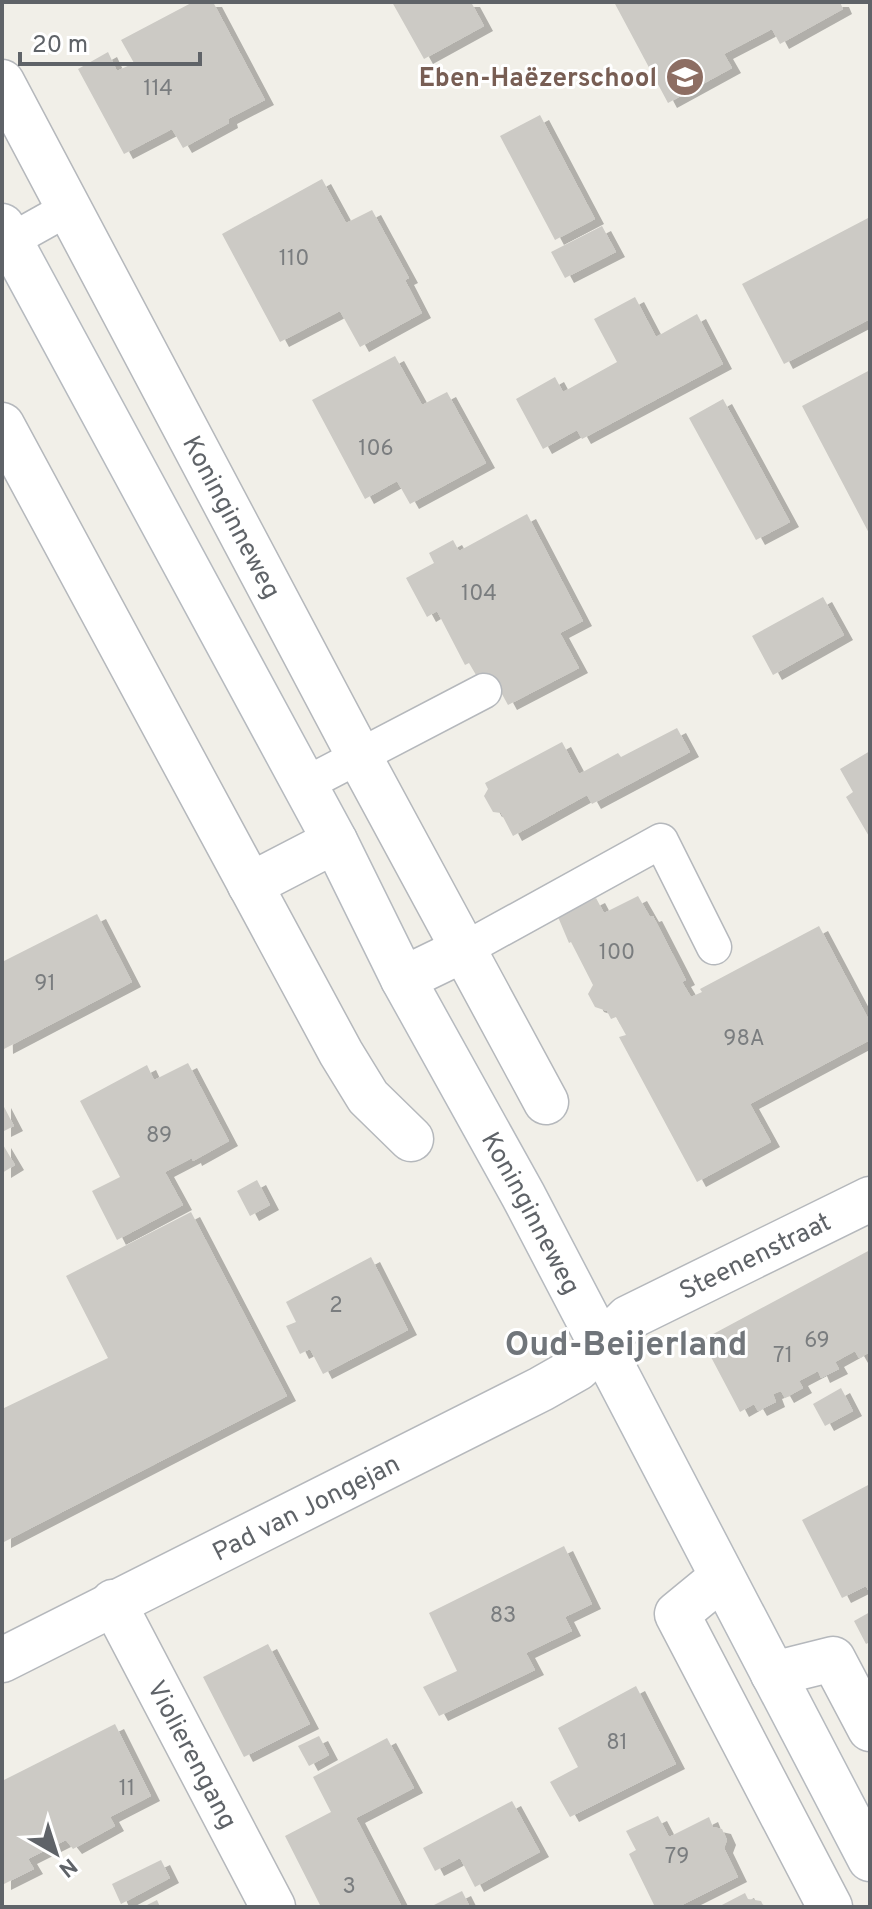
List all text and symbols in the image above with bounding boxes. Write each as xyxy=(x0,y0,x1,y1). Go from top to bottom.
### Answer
scale bar xyxy=(20,16,200,66)
text: 20 m xyxy=(32,31,88,61)
school or university icon: Eben-Haëzerschool xyxy=(664,56,706,98)
place label: Eben-Haëzerschool xyxy=(419,63,657,96)
house number: 114 xyxy=(143,76,173,103)
house number: 110 xyxy=(279,246,309,273)
street label: Koninginneweg xyxy=(173,431,287,605)
house number: 106 xyxy=(358,436,394,463)
house number: 104 xyxy=(461,581,497,608)
house number: 100 xyxy=(599,940,635,967)
house number: 91 xyxy=(34,971,56,998)
house number: 98A xyxy=(723,1026,765,1053)
house number: 89 xyxy=(146,1123,172,1150)
street label: Koninginneweg xyxy=(472,1127,586,1301)
street label: Steenenstraat xyxy=(675,1207,837,1309)
house number: 2 xyxy=(329,1293,343,1320)
district label: Oud-Beijerland xyxy=(505,1325,747,1368)
house number: 69 xyxy=(804,1328,830,1355)
house number: 71 xyxy=(773,1343,793,1370)
street label: Pad van Jongejan xyxy=(208,1449,406,1570)
house number: 83 xyxy=(490,1603,516,1630)
street label: Violierengang xyxy=(138,1676,243,1835)
house number: 81 xyxy=(606,1730,628,1757)
house number: 11 xyxy=(119,1776,135,1803)
north arrow xyxy=(16,1813,96,1893)
house number: 79 xyxy=(665,1844,689,1871)
text: N xyxy=(52,1851,82,1882)
house number: 3 xyxy=(342,1874,356,1901)

